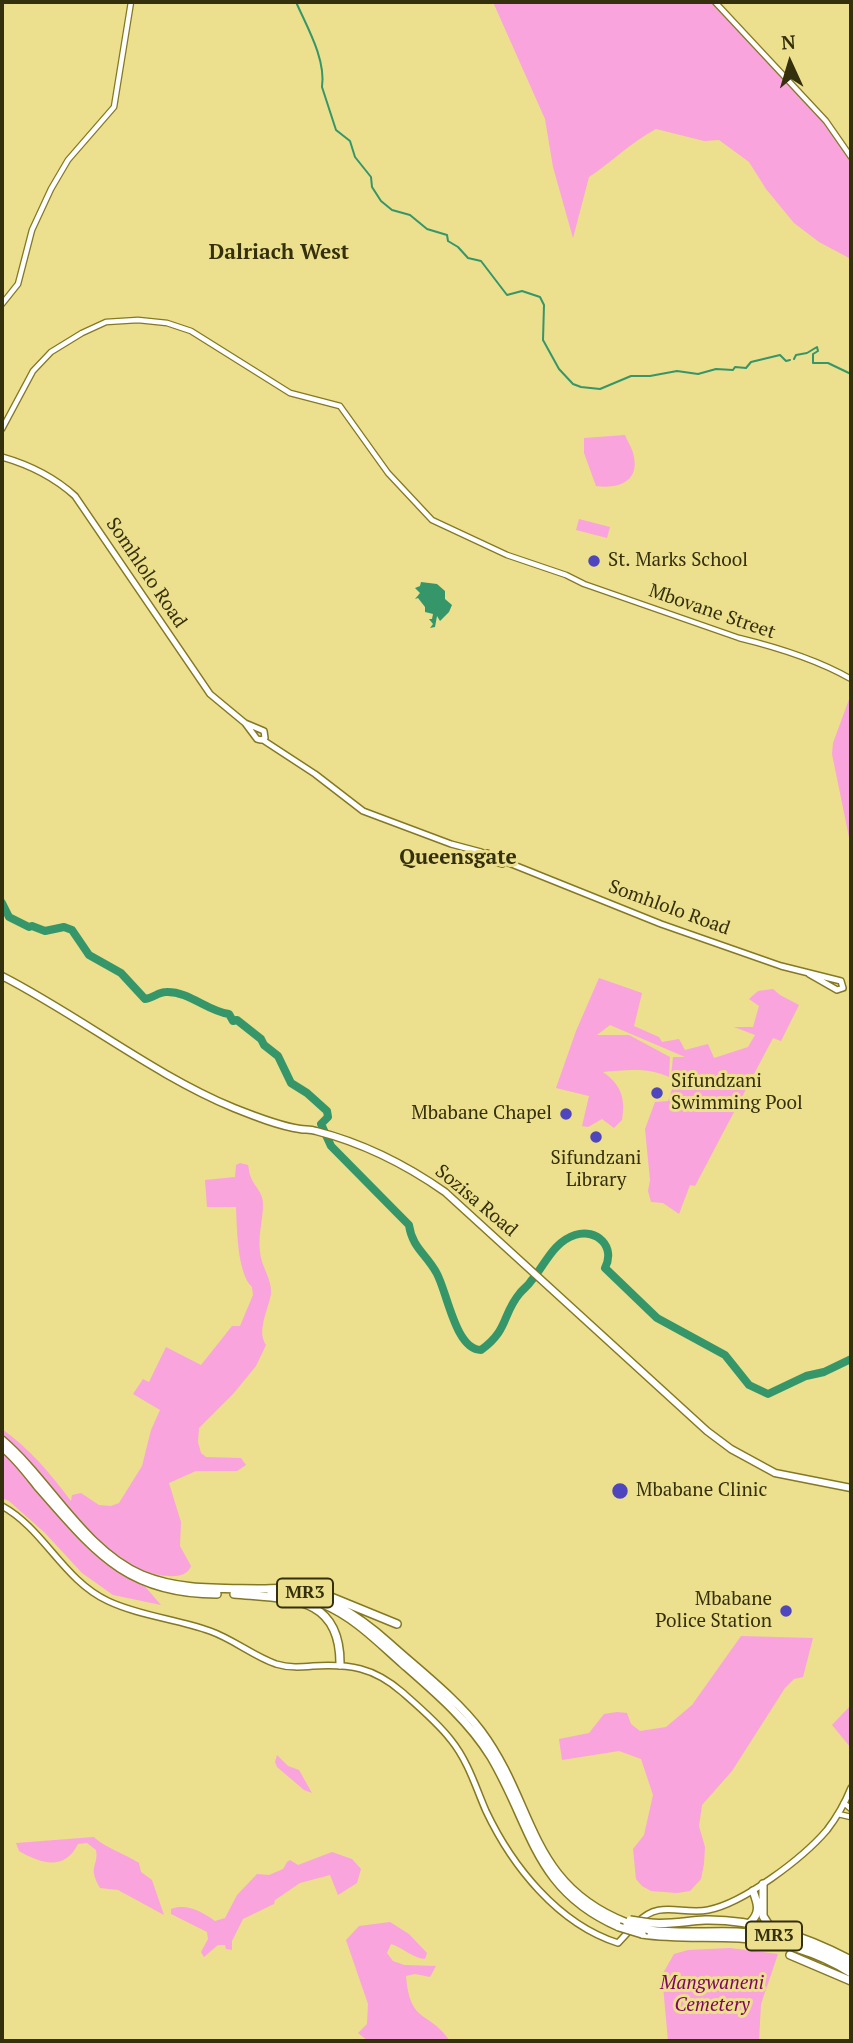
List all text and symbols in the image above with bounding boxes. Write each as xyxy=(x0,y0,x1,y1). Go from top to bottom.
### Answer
north arrow xyxy=(755,28,825,98)
text: N xyxy=(780,29,797,55)
district label: Dalriach West xyxy=(209,240,349,266)
street label: Somhlolo Road xyxy=(101,514,191,632)
place label: St. Marks School xyxy=(608,550,748,572)
marker: St. Marks School xyxy=(586,553,602,569)
street label: Mbovane Street xyxy=(646,580,778,644)
district label: Queensgate xyxy=(399,845,517,871)
street label: Somhlolo Road xyxy=(605,875,733,941)
place label: Sifundzani Swimming Pool xyxy=(671,1071,803,1115)
marker: Sifundzani Swimming Pool xyxy=(649,1085,665,1101)
place label: Mbabane Chapel xyxy=(411,1103,552,1125)
marker: Mbabane Chapel xyxy=(558,1106,574,1122)
marker: Sifundzani Library xyxy=(588,1129,604,1145)
place label: Sifundzani Library xyxy=(550,1148,642,1192)
street label: Sozisa Road xyxy=(430,1160,522,1242)
place label: Mbabane Clinic xyxy=(636,1480,767,1502)
marker: Mbabane Clinic xyxy=(610,1481,630,1501)
road number: MR3 xyxy=(277,1578,333,1608)
place label: Mbabane Police Station xyxy=(655,1589,772,1633)
marker: Mbabane Police Station xyxy=(778,1603,794,1619)
road number: MR3 xyxy=(746,1922,802,1950)
park label: Mangwaneni Cemetery xyxy=(660,1973,764,2017)

